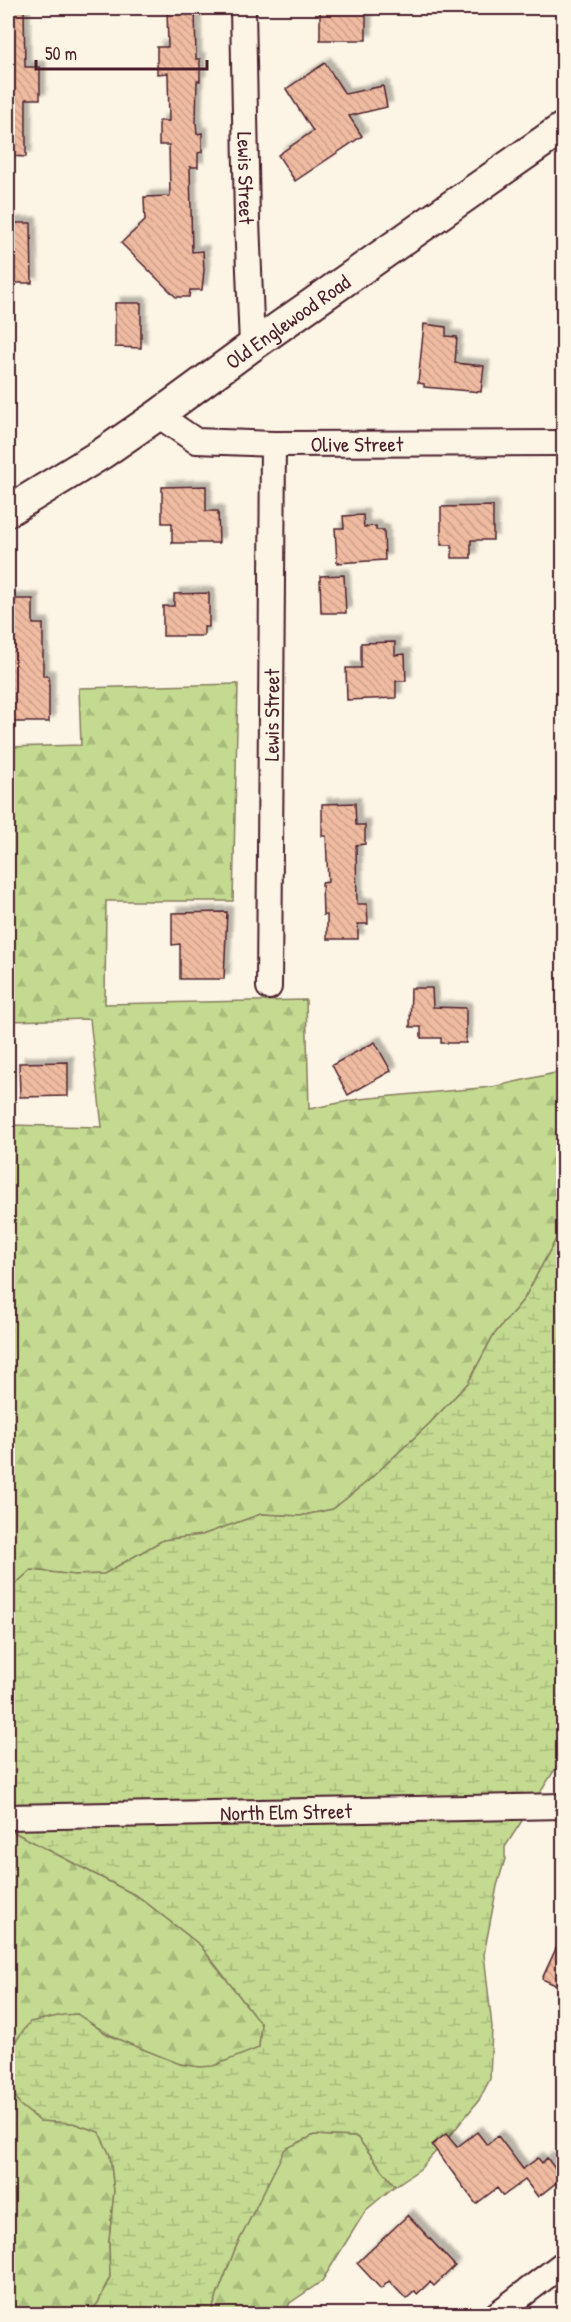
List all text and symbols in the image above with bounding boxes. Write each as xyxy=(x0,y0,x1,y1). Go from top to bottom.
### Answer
scale bar xyxy=(36,33,207,71)
text: 50 m xyxy=(45,41,77,66)
street label: Lewis Street xyxy=(231,131,262,226)
street label: Old Englewood Road xyxy=(219,267,356,375)
street label: Olive Street xyxy=(311,429,404,458)
street label: Lewis Street xyxy=(256,668,286,761)
street label: North Elm Street xyxy=(220,1796,353,1827)

